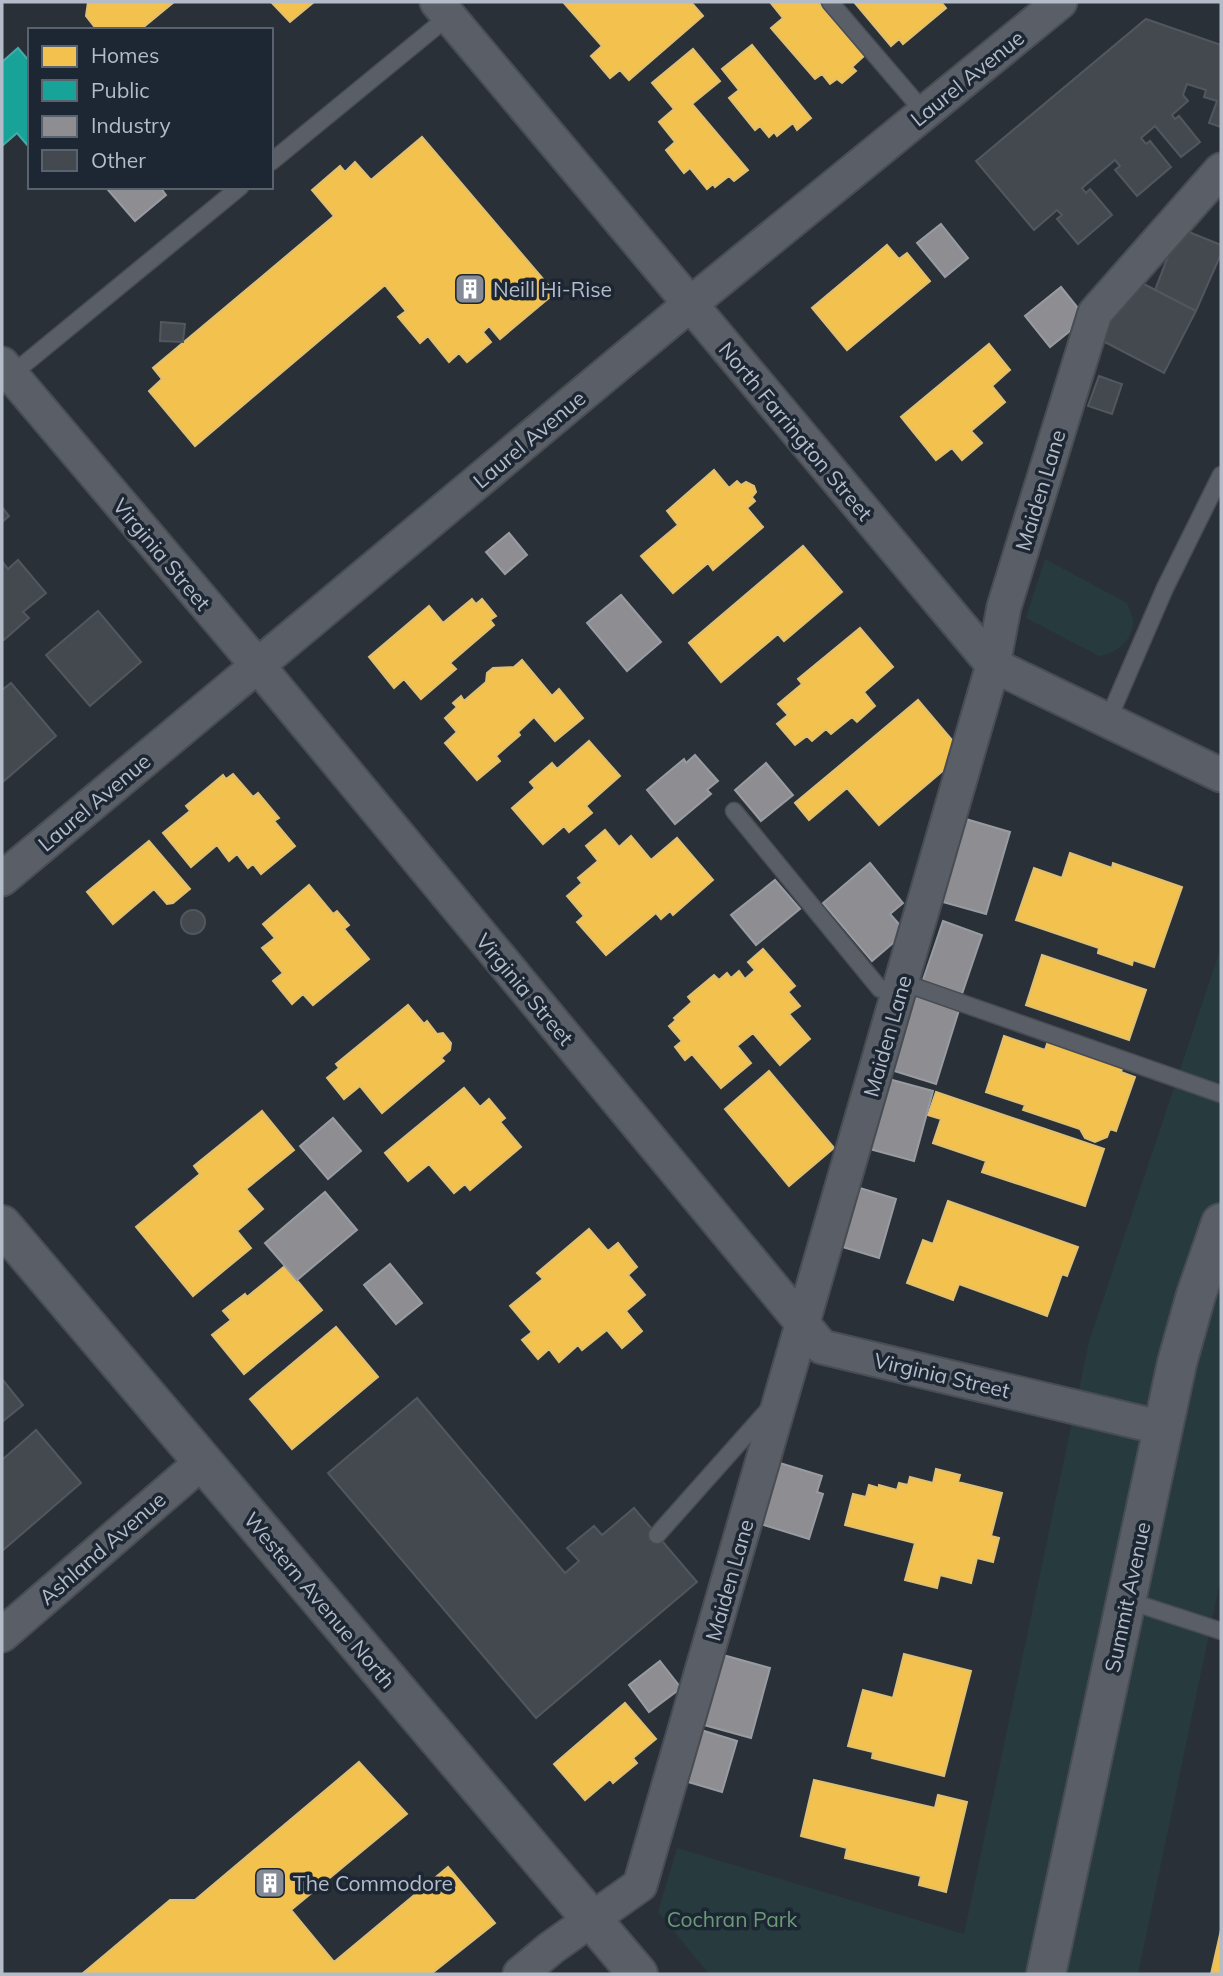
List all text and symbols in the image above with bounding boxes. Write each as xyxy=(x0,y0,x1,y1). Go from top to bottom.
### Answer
street label: Laurel Avenue xyxy=(905,24,1029,132)
legend xyxy=(28,28,273,189)
text: Homes xyxy=(91,42,159,68)
text: Public xyxy=(91,77,150,103)
text: Industry xyxy=(91,112,171,138)
text: Other xyxy=(91,147,146,173)
building icon: Neill Hi-Rise xyxy=(453,272,487,306)
place label: Neill Hi-Rise xyxy=(493,276,612,302)
street label: North Farrington Street xyxy=(714,336,878,526)
street label: Laurel Avenue xyxy=(468,384,590,494)
street label: Maiden Lane xyxy=(1009,426,1071,554)
street label: Virginia Street xyxy=(108,493,216,615)
street label: Laurel Avenue xyxy=(33,747,155,857)
street label: Virginia Street xyxy=(471,928,579,1050)
street label: Maiden Lane xyxy=(857,972,917,1100)
street label: Virginia Street xyxy=(872,1347,1012,1403)
street label: Ashland Avenue xyxy=(33,1486,171,1610)
street label: Western Avenue North xyxy=(239,1507,401,1693)
street label: Maiden Lane xyxy=(699,1516,759,1644)
street label: Summit Avenue xyxy=(1098,1519,1156,1675)
building icon: The Commodore xyxy=(253,1866,287,1900)
place label: The Commodore xyxy=(293,1870,453,1896)
park label: Cochran Park xyxy=(667,1906,797,1932)

